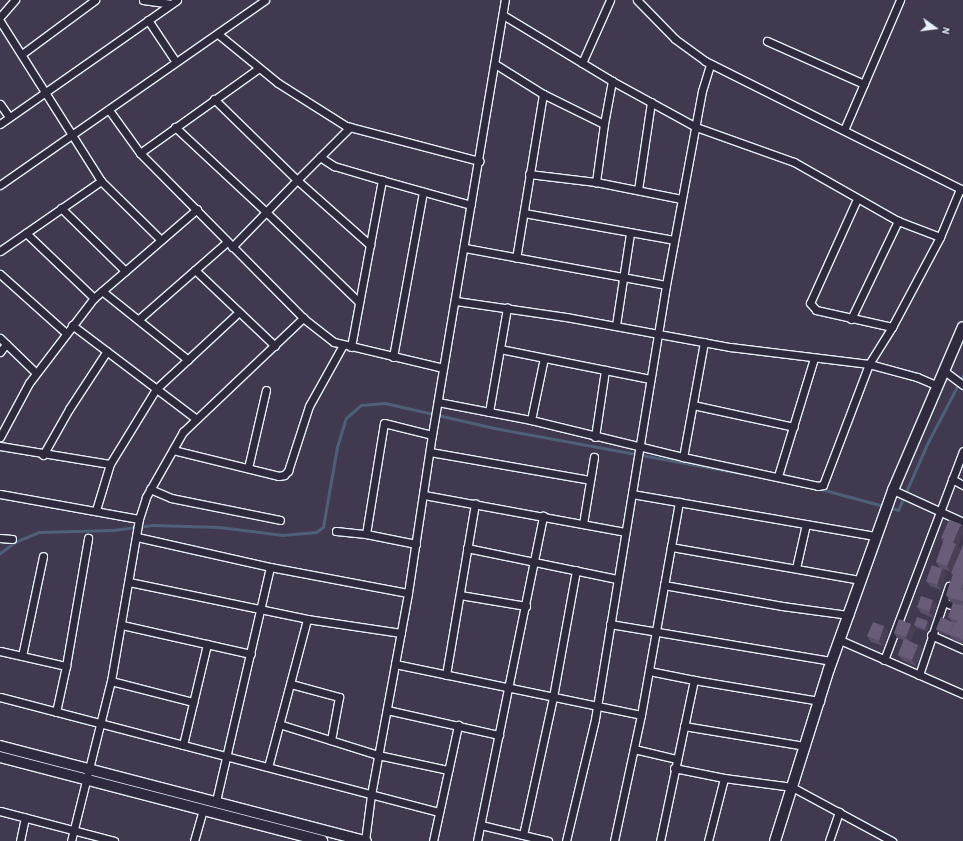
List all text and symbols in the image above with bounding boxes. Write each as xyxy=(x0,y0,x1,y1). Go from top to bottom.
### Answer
north arrow xyxy=(915,8,955,48)
text: N xyxy=(939,26,954,35)

